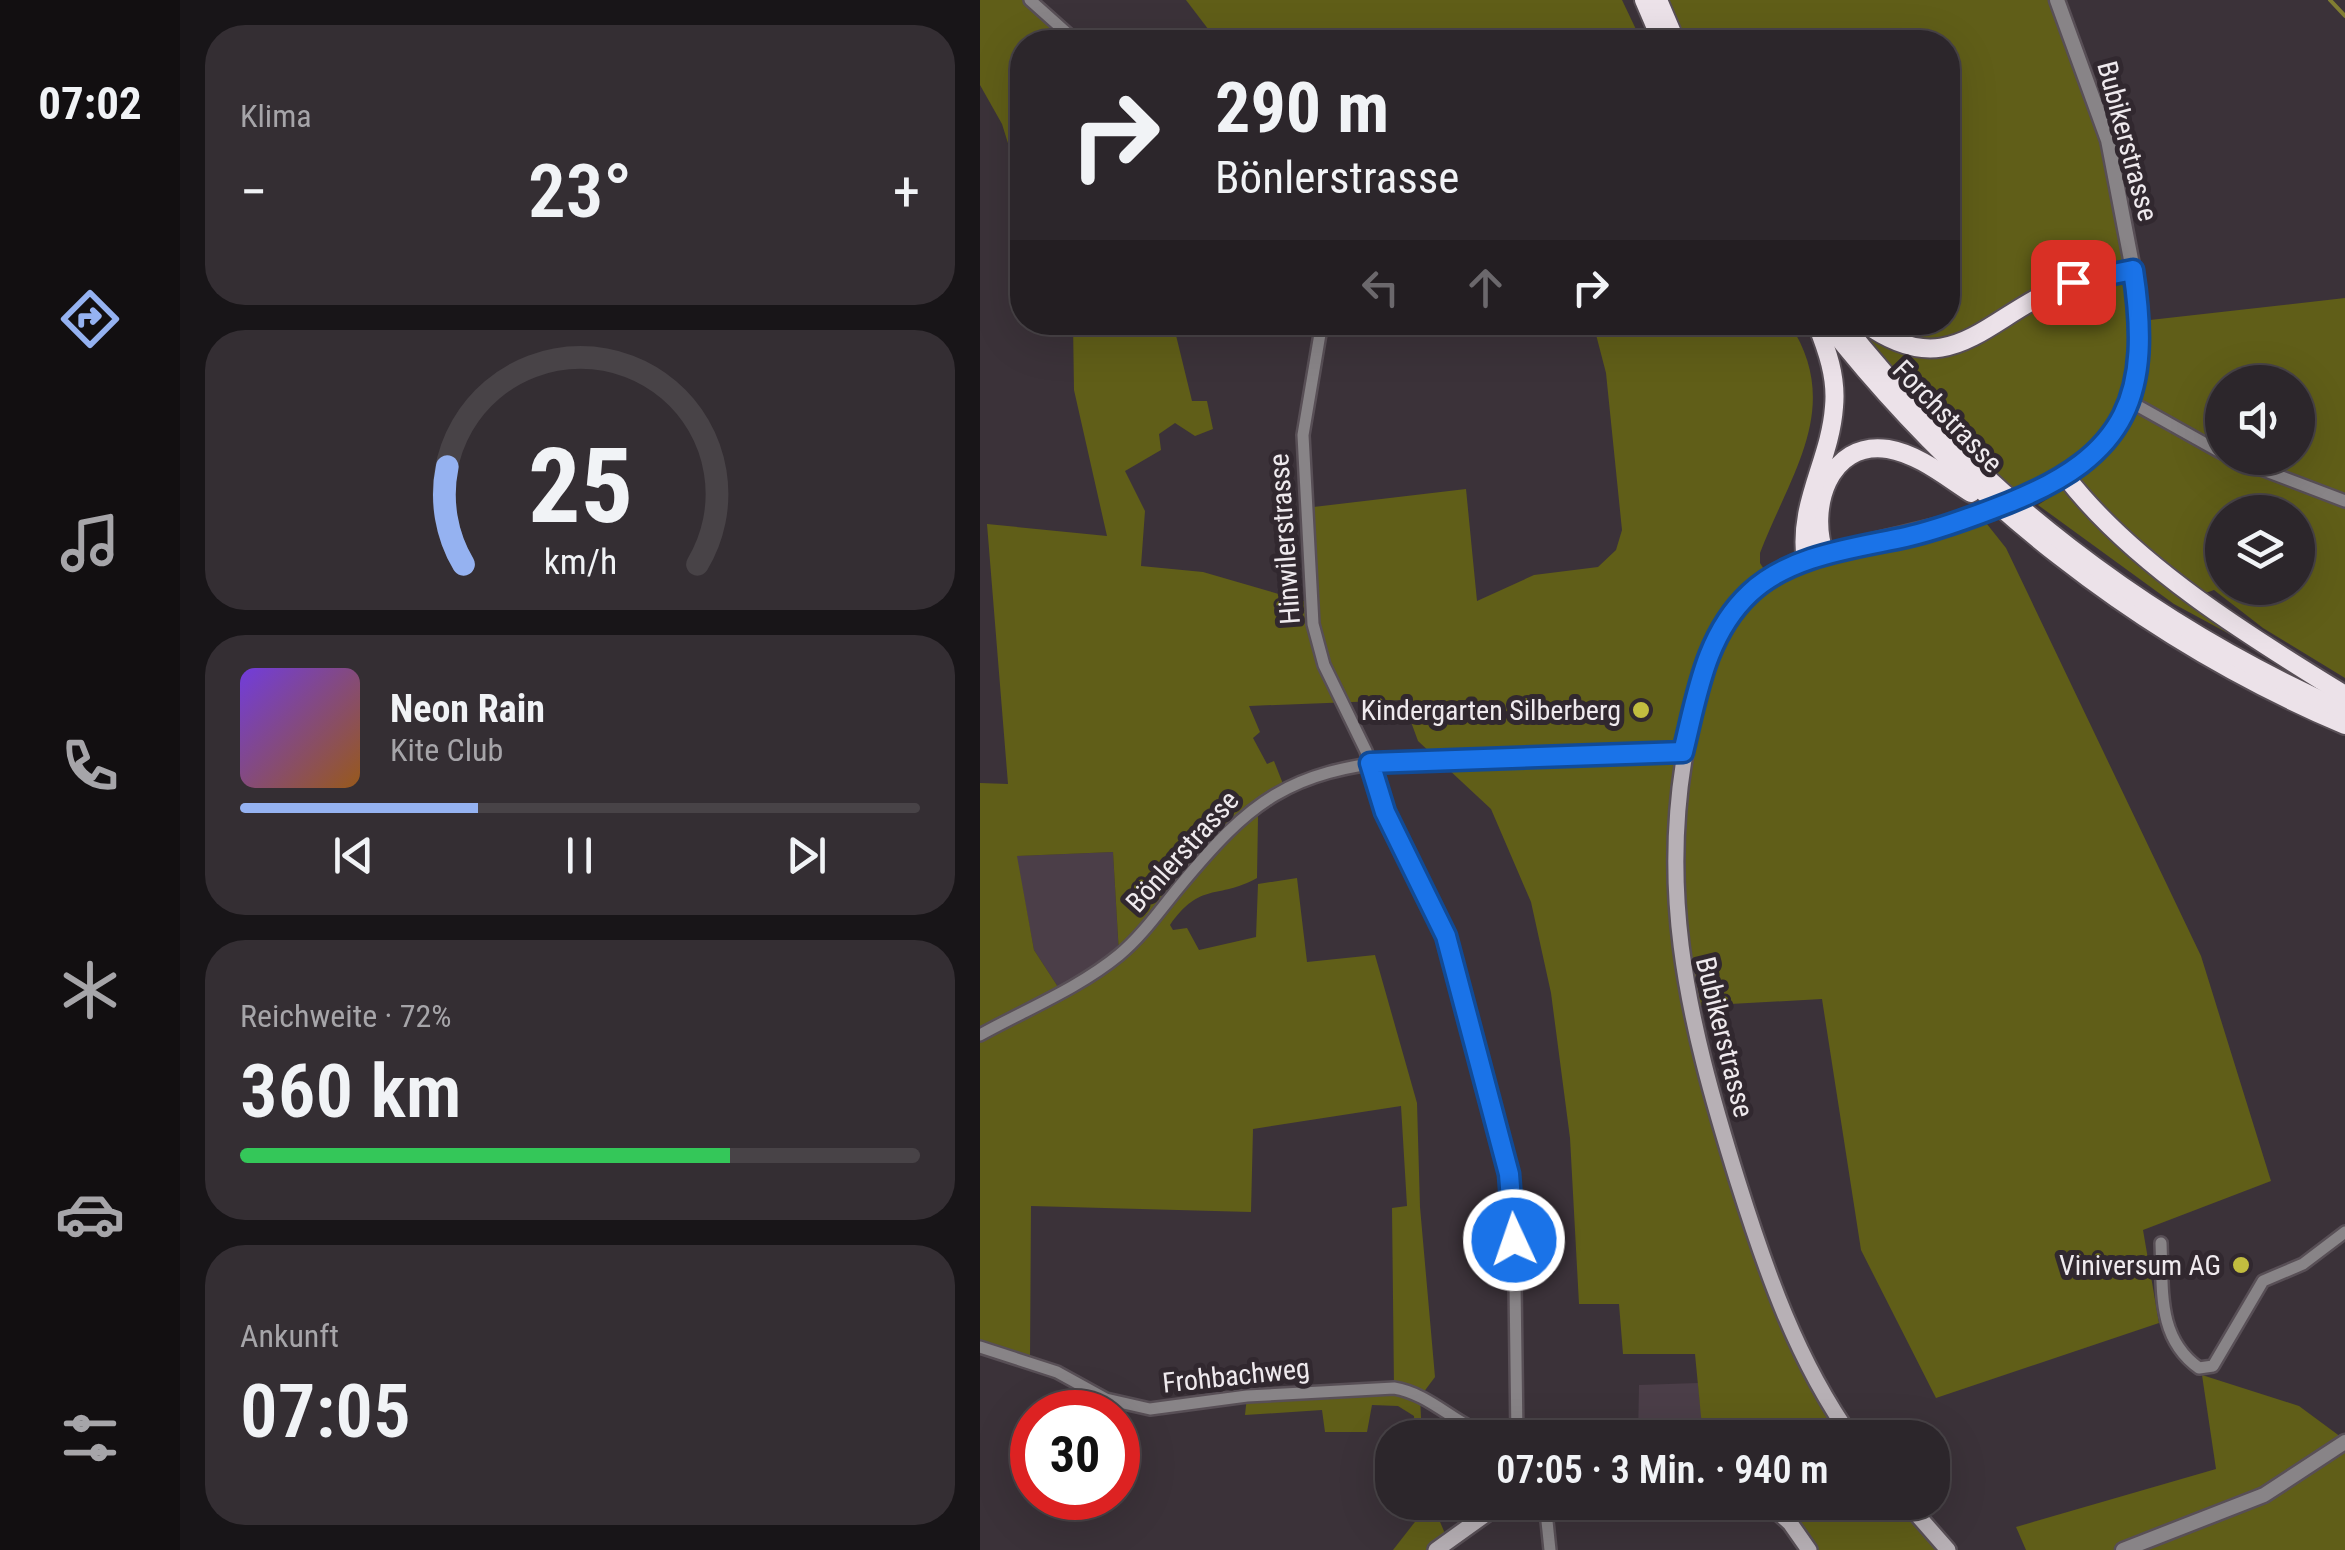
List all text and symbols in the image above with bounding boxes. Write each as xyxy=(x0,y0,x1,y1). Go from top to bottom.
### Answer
street label: Bubikerstrasse xyxy=(2090,58,2165,225)
text: 290 m xyxy=(1215,67,1389,149)
icon: right xyxy=(1050,70,1180,200)
text: 07:02 xyxy=(38,77,142,130)
text: Klima xyxy=(240,97,312,135)
text: 23° xyxy=(528,147,632,235)
text: Bönlerstrasse xyxy=(1215,151,1459,204)
text: − xyxy=(240,160,268,224)
text: + xyxy=(893,160,920,224)
pin xyxy=(2031,240,2116,325)
icon: arrive xyxy=(2046,255,2101,310)
icon: left xyxy=(1353,260,1408,315)
icon: ahead xyxy=(1458,260,1513,315)
icon: right xyxy=(1563,260,1618,315)
icon: directions xyxy=(55,284,125,354)
street label: Forchstrasse xyxy=(1886,353,2009,479)
map controls xyxy=(2205,365,2315,605)
button: sound xyxy=(2205,365,2315,475)
text: 25 xyxy=(527,426,633,547)
street label: Hinwilerstrasse xyxy=(1262,452,1307,625)
button: layers xyxy=(2205,495,2315,605)
icon: music xyxy=(55,508,125,578)
text: km/h xyxy=(543,541,617,583)
text: Neon Rain xyxy=(390,687,545,731)
place label: Kindergarten Silberberg xyxy=(1361,694,1621,727)
marker: Kindergarten Silberberg xyxy=(1630,699,1652,721)
icon: phone xyxy=(55,731,125,801)
text: Kite Club xyxy=(390,731,503,769)
street label: Bönlerstrasse xyxy=(1119,784,1246,919)
icon: previous xyxy=(326,828,381,883)
icon: pause xyxy=(552,828,607,883)
icon: next xyxy=(779,828,834,883)
street label: Bubikerstrasse xyxy=(1689,953,1760,1121)
icon: climate xyxy=(55,955,125,1025)
text: Reichweite · 72% xyxy=(240,997,452,1035)
text: 360 km xyxy=(240,1047,462,1135)
icon: car xyxy=(55,1179,125,1249)
position arrow xyxy=(1462,1188,1566,1292)
place label: Viniversum AG xyxy=(2059,1249,2221,1282)
marker: Viniversum AG xyxy=(2230,1254,2252,1276)
text: Ankunft xyxy=(240,1317,339,1355)
street label: Frohbachweg xyxy=(1161,1351,1311,1400)
text: 07:05 xyxy=(240,1367,411,1455)
speed limit sign: 30 xyxy=(1010,1390,1140,1520)
icon: filters xyxy=(55,1403,125,1473)
text: 07:05 · 3 Min. · 940 m xyxy=(1496,1448,1829,1492)

